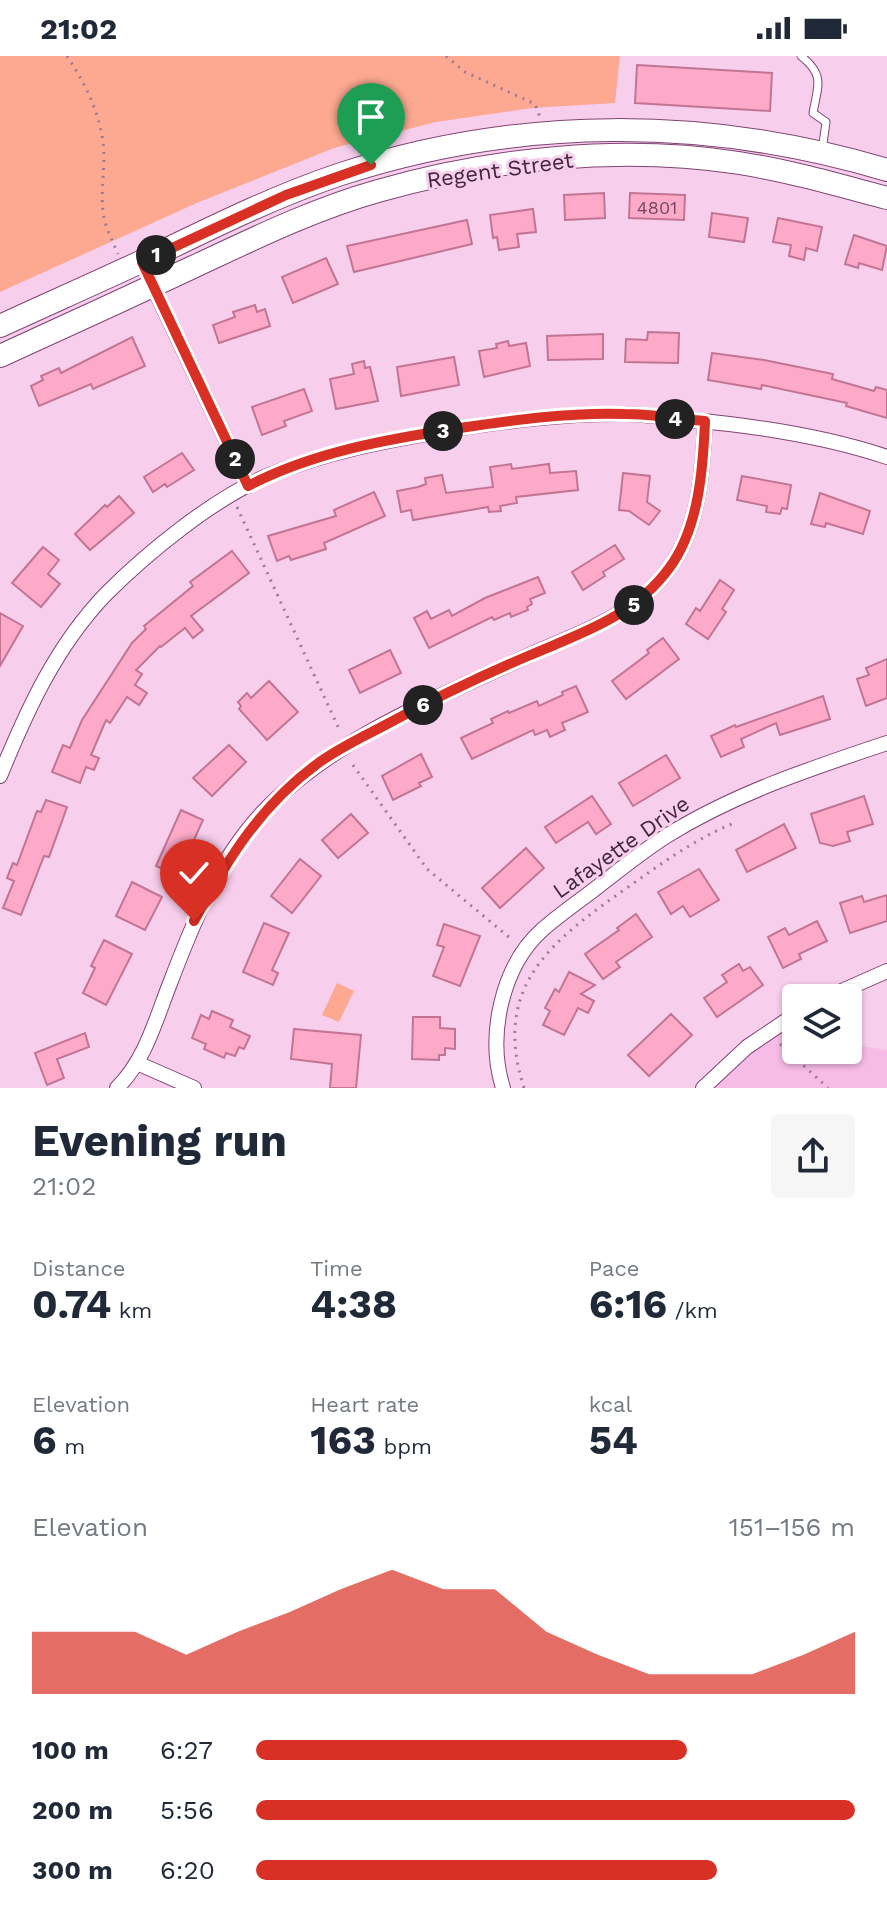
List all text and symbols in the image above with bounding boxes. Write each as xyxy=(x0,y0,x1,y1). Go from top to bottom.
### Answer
text: 21:02 xyxy=(40,11,117,46)
pin xyxy=(337,83,405,165)
icon: arrive xyxy=(349,95,393,139)
street label: Regent Street xyxy=(425,147,575,193)
house number: 4801 xyxy=(637,197,677,218)
pin: 1 xyxy=(136,235,176,275)
text: 1 xyxy=(151,242,161,267)
pin: 4 xyxy=(655,399,695,439)
text: 4 xyxy=(668,406,682,431)
pin: 3 xyxy=(423,411,463,451)
text: 3 xyxy=(436,418,450,443)
pin: 2 xyxy=(215,439,255,479)
text: 2 xyxy=(228,446,242,471)
pin: 5 xyxy=(614,585,654,625)
text: 5 xyxy=(628,592,640,617)
pin: 6 xyxy=(403,685,443,725)
text: 6 xyxy=(416,692,430,717)
street label: Lafayette Drive xyxy=(548,791,694,903)
pin xyxy=(160,839,228,921)
icon: check xyxy=(172,851,216,895)
map controls xyxy=(782,984,862,1064)
button: layers xyxy=(782,984,862,1064)
button: share xyxy=(771,1114,855,1198)
text: Evening run xyxy=(32,1115,287,1167)
text: 21:02 xyxy=(32,1171,96,1201)
text: Distance xyxy=(32,1256,126,1281)
text: Time xyxy=(310,1256,363,1281)
text: Pace xyxy=(589,1256,640,1281)
text: 0.74 xyxy=(32,1281,111,1328)
text: 4:38 xyxy=(310,1281,397,1328)
text: 6:16 xyxy=(589,1281,667,1328)
text: km xyxy=(111,1298,152,1323)
text: /km xyxy=(667,1298,718,1323)
text: Elevation xyxy=(32,1392,130,1417)
text: Heart rate xyxy=(310,1392,419,1417)
text: kcal xyxy=(589,1392,632,1417)
text: 6 xyxy=(32,1417,57,1464)
text: 163 xyxy=(310,1417,376,1464)
text: 54 xyxy=(589,1417,638,1464)
text: m xyxy=(57,1434,85,1459)
text: bpm xyxy=(376,1434,432,1459)
text: Elevation xyxy=(32,1512,148,1542)
text: 151–156 m xyxy=(729,1512,855,1542)
text: 100 m xyxy=(32,1735,109,1765)
text: 6:27 xyxy=(160,1735,213,1765)
text: 200 m xyxy=(32,1795,113,1825)
text: 5:56 xyxy=(160,1795,214,1825)
text: 300 m xyxy=(32,1855,113,1885)
text: 6:20 xyxy=(160,1855,215,1885)

